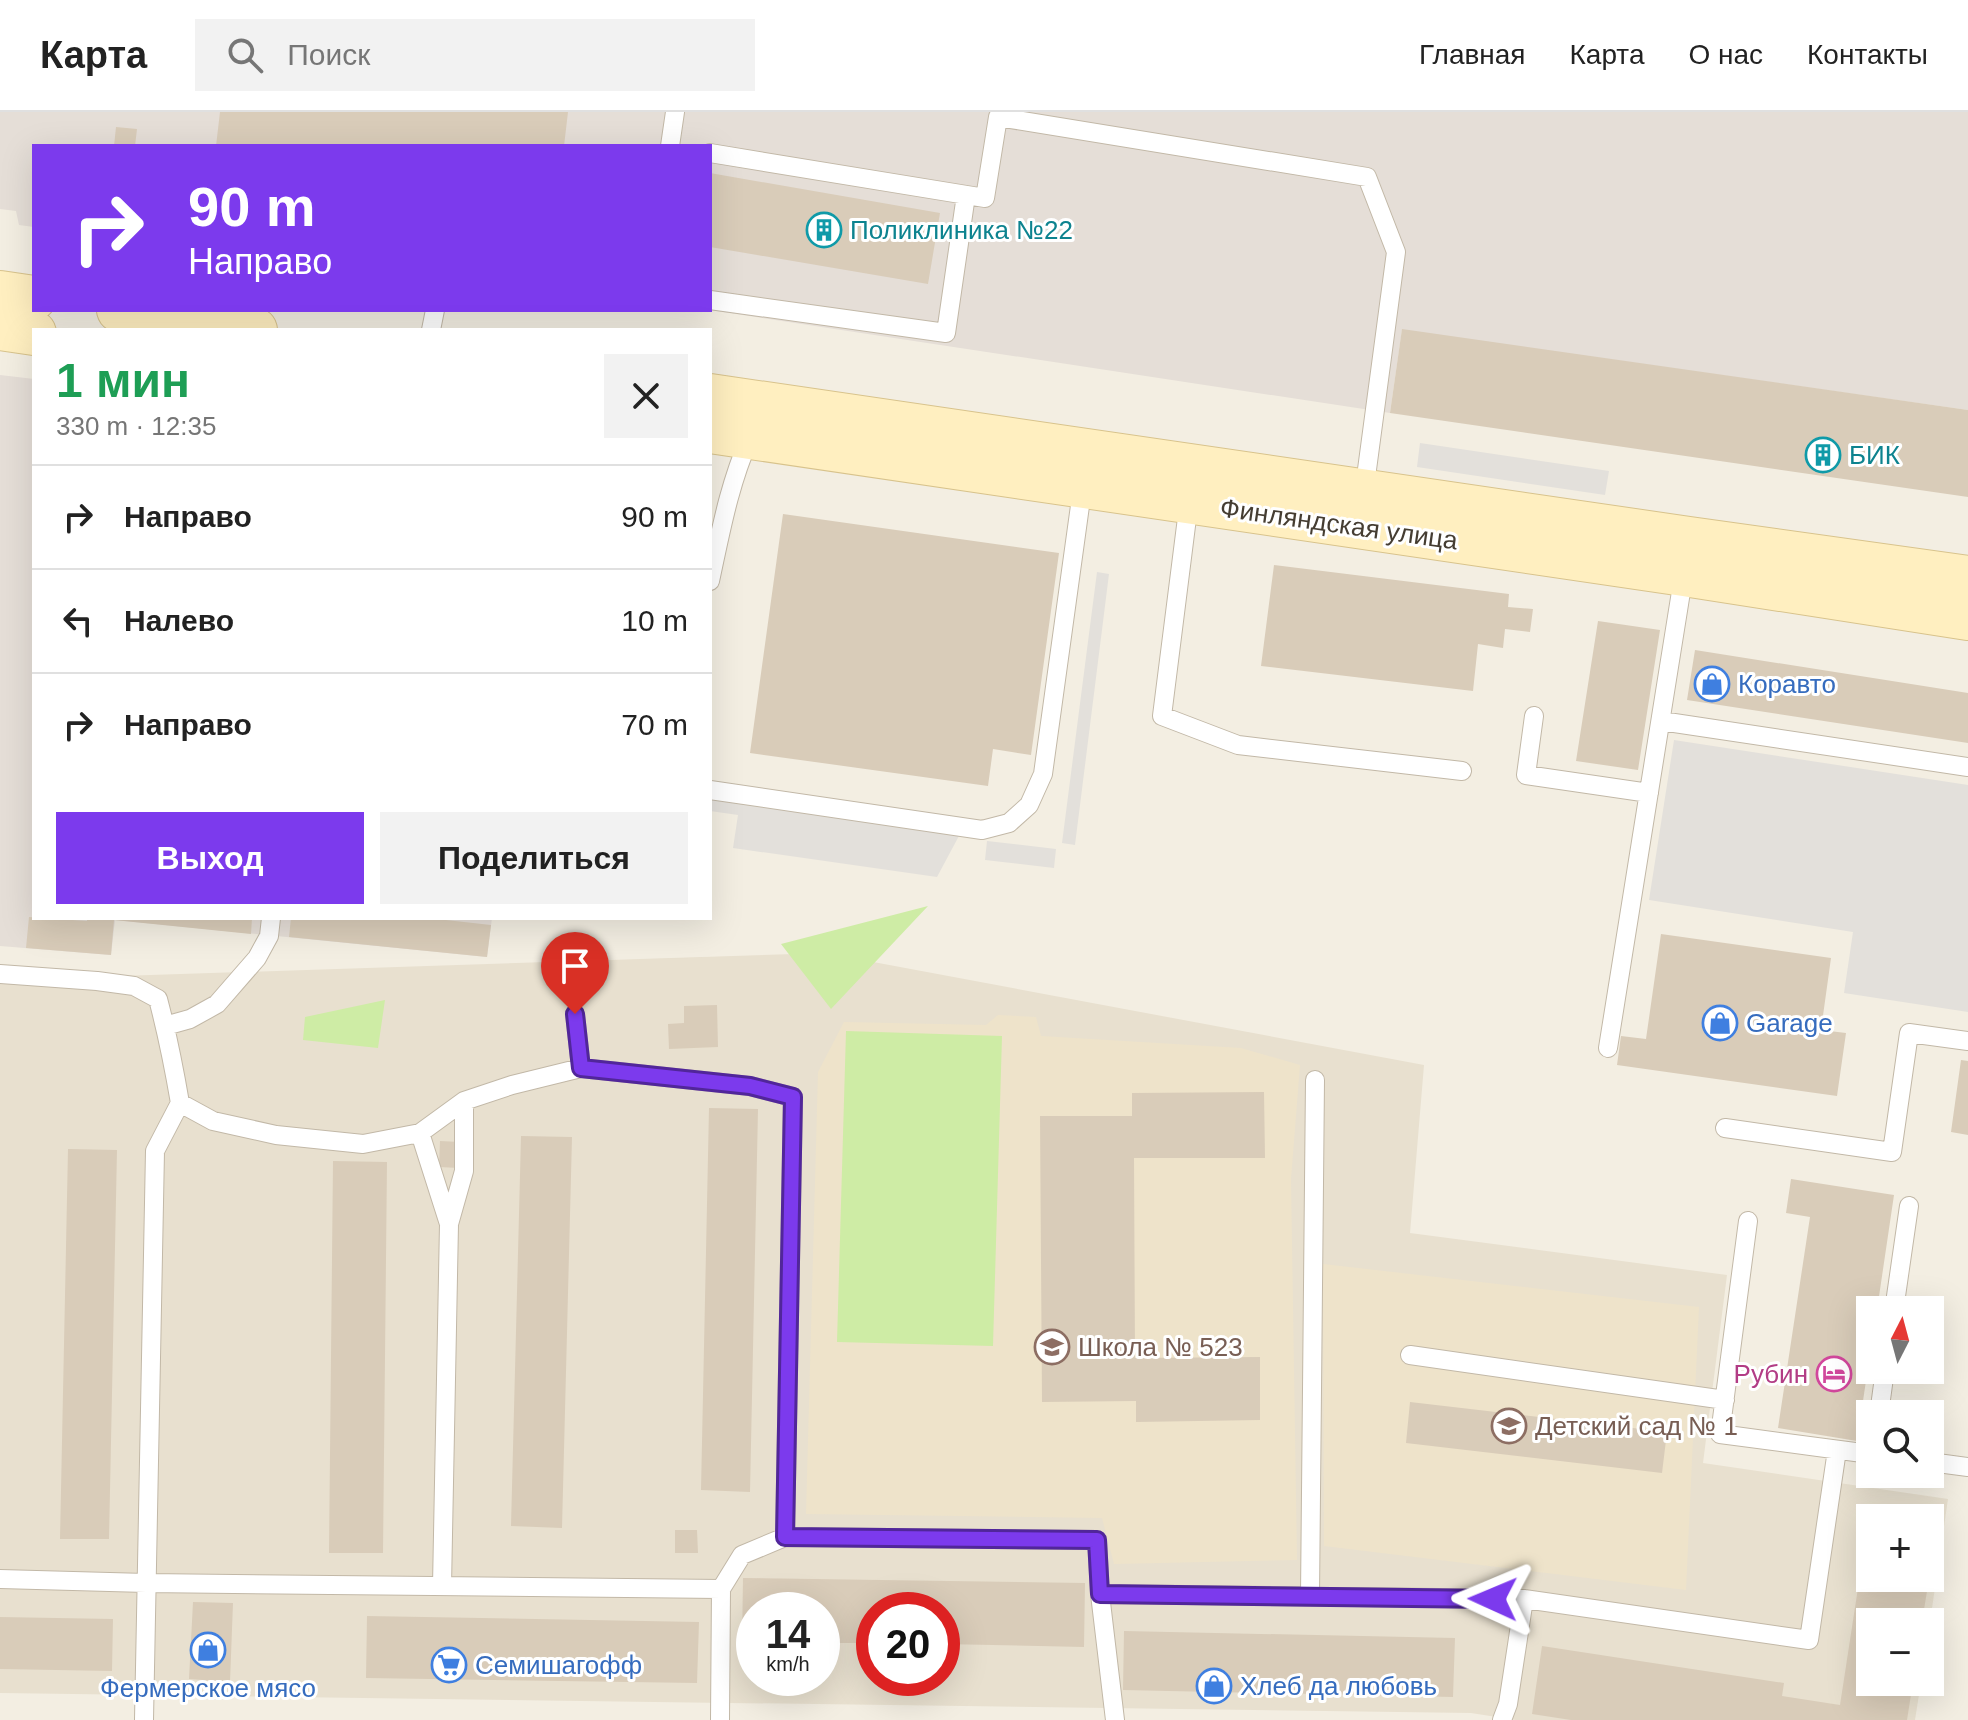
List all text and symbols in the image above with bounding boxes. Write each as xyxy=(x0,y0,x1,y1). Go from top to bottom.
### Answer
search box xyxy=(195,19,755,91)
icon: search xyxy=(223,33,267,77)
text: Карта xyxy=(40,34,147,76)
text: Поиск xyxy=(287,38,370,71)
text: Главная xyxy=(1419,39,1526,70)
text: Карта xyxy=(1570,39,1644,70)
text: О нас xyxy=(1688,39,1763,70)
text: Контакты xyxy=(1807,39,1928,70)
text: 90 m xyxy=(188,175,316,238)
icon: right xyxy=(56,176,160,280)
building icon: Поликлиника №22 xyxy=(805,211,843,249)
place label: Поликлиника №22 xyxy=(850,215,1073,245)
text: Направо xyxy=(188,241,332,282)
text: 1 мин xyxy=(56,354,190,407)
button: close xyxy=(604,354,688,438)
text: 330 m · 12:35 xyxy=(56,411,216,441)
building icon: БИК xyxy=(1804,436,1842,474)
place label: БИК xyxy=(1849,440,1900,470)
street label: Финляндская улица xyxy=(1218,492,1460,556)
icon: right xyxy=(56,495,100,539)
text: Направо xyxy=(124,500,252,533)
text: 90 m xyxy=(621,500,688,533)
icon: left xyxy=(56,599,100,643)
text: Налево xyxy=(124,604,234,637)
text: 10 m xyxy=(621,604,688,637)
shop icon: Коравто xyxy=(1693,665,1731,703)
place label: Коравто xyxy=(1738,669,1836,699)
icon: right xyxy=(56,703,100,747)
text: Направо xyxy=(124,708,252,741)
text: 70 m xyxy=(621,708,688,741)
button: Выход xyxy=(56,812,364,904)
button: Поделиться xyxy=(380,812,688,904)
pin xyxy=(541,932,609,1014)
icon: arrive xyxy=(553,944,597,988)
shop icon: Garage xyxy=(1701,1004,1739,1042)
place label: Garage xyxy=(1746,1008,1833,1038)
north arrow xyxy=(1856,1296,1944,1384)
map controls xyxy=(1856,1296,1944,1696)
school or university icon: Школа № 523 xyxy=(1033,1328,1071,1366)
place label: Школа № 523 xyxy=(1078,1332,1243,1362)
hotel icon: Рубин xyxy=(1815,1355,1853,1393)
place label: Рубин xyxy=(1734,1359,1808,1389)
button: search xyxy=(1856,1400,1944,1488)
school or university icon: Детский сад № 1 xyxy=(1490,1407,1528,1445)
place label: Детский сад № 1 xyxy=(1535,1411,1738,1441)
button: + xyxy=(1856,1504,1944,1592)
position arrow xyxy=(1451,1557,1535,1641)
speed limit sign: 20 xyxy=(856,1592,960,1696)
button: − xyxy=(1856,1608,1944,1696)
text: 14 xyxy=(766,1612,810,1656)
shop icon: Фермерское мясо xyxy=(189,1631,227,1669)
supermarket icon: Семишагофф xyxy=(430,1646,468,1684)
place label: Семишагофф xyxy=(475,1650,642,1680)
text: km/h xyxy=(766,1653,810,1675)
shop icon: Хлеб да любовь xyxy=(1195,1667,1233,1705)
place label: Хлеб да любовь xyxy=(1240,1671,1437,1701)
place label: Фермерское мясо xyxy=(100,1673,316,1703)

